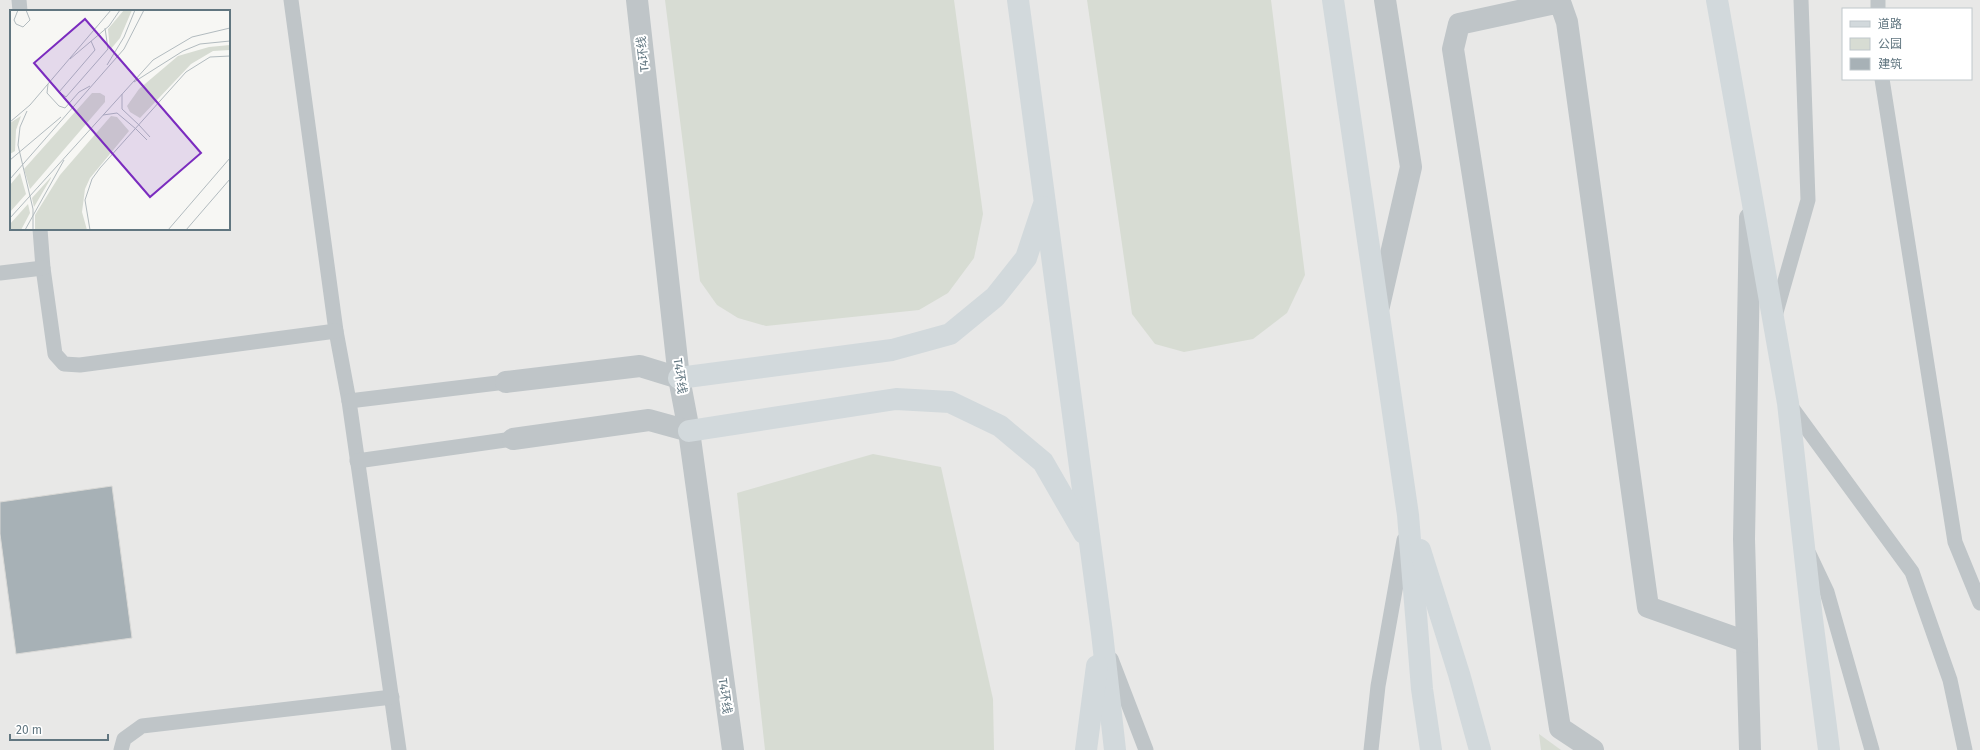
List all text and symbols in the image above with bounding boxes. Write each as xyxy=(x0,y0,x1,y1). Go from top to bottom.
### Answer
legend xyxy=(1842,8,1972,80)
inset map xyxy=(10,10,230,230)
text: 道路 xyxy=(1878,17,1902,31)
street label: T4环线 xyxy=(634,35,652,73)
text: 公园 xyxy=(1878,37,1902,51)
text: 建筑 xyxy=(1878,57,1902,71)
street label: T4环线 xyxy=(671,357,689,395)
street label: T4环线 xyxy=(716,677,734,715)
scale bar xyxy=(10,716,108,742)
text: 20 m xyxy=(16,723,42,737)

